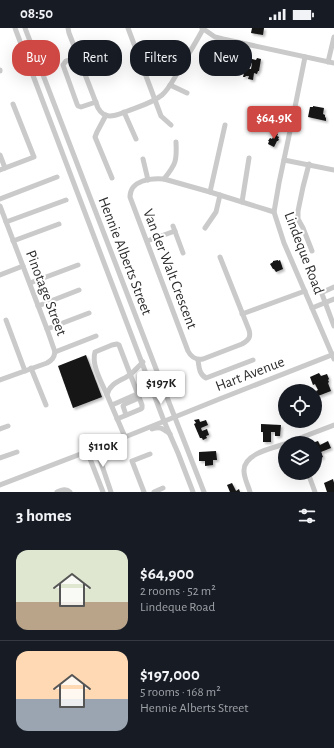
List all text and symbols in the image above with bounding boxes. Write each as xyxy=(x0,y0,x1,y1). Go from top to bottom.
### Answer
text: 08:50 xyxy=(20,6,53,21)
chip: Buy xyxy=(12,40,60,76)
chip: Rent xyxy=(68,40,122,76)
chip: Filters xyxy=(130,40,191,76)
chip: New xyxy=(199,40,252,76)
pin: $64.9K xyxy=(241,106,307,140)
text: $64.9K xyxy=(256,112,292,125)
street label: Hennie Alberts Street xyxy=(96,195,155,317)
street label: Van der Walt Crescent xyxy=(140,207,200,331)
street label: Lindeque Road xyxy=(281,210,327,296)
street label: Pinotage Street xyxy=(23,248,69,338)
street label: Hart Avenue xyxy=(213,354,287,394)
pin: $197K xyxy=(133,371,189,405)
text: $197K xyxy=(146,377,176,390)
map controls xyxy=(278,384,322,480)
button: locate xyxy=(278,384,322,428)
pin: $110K xyxy=(75,434,131,468)
button: layers xyxy=(278,436,322,480)
text: $110K xyxy=(88,440,118,453)
icon: filters xyxy=(296,505,318,527)
text: 3 homes xyxy=(16,507,72,524)
text: $64,900 xyxy=(140,565,194,582)
icon: home xyxy=(48,566,96,614)
text: 2 rooms · 52 m² xyxy=(140,585,216,598)
text: Lindeque Road xyxy=(140,601,215,614)
text: $197,000 xyxy=(140,666,200,683)
icon: home xyxy=(48,667,96,715)
text: 5 rooms · 168 m² xyxy=(140,686,221,699)
text: Hennie Alberts Street xyxy=(140,702,249,715)

